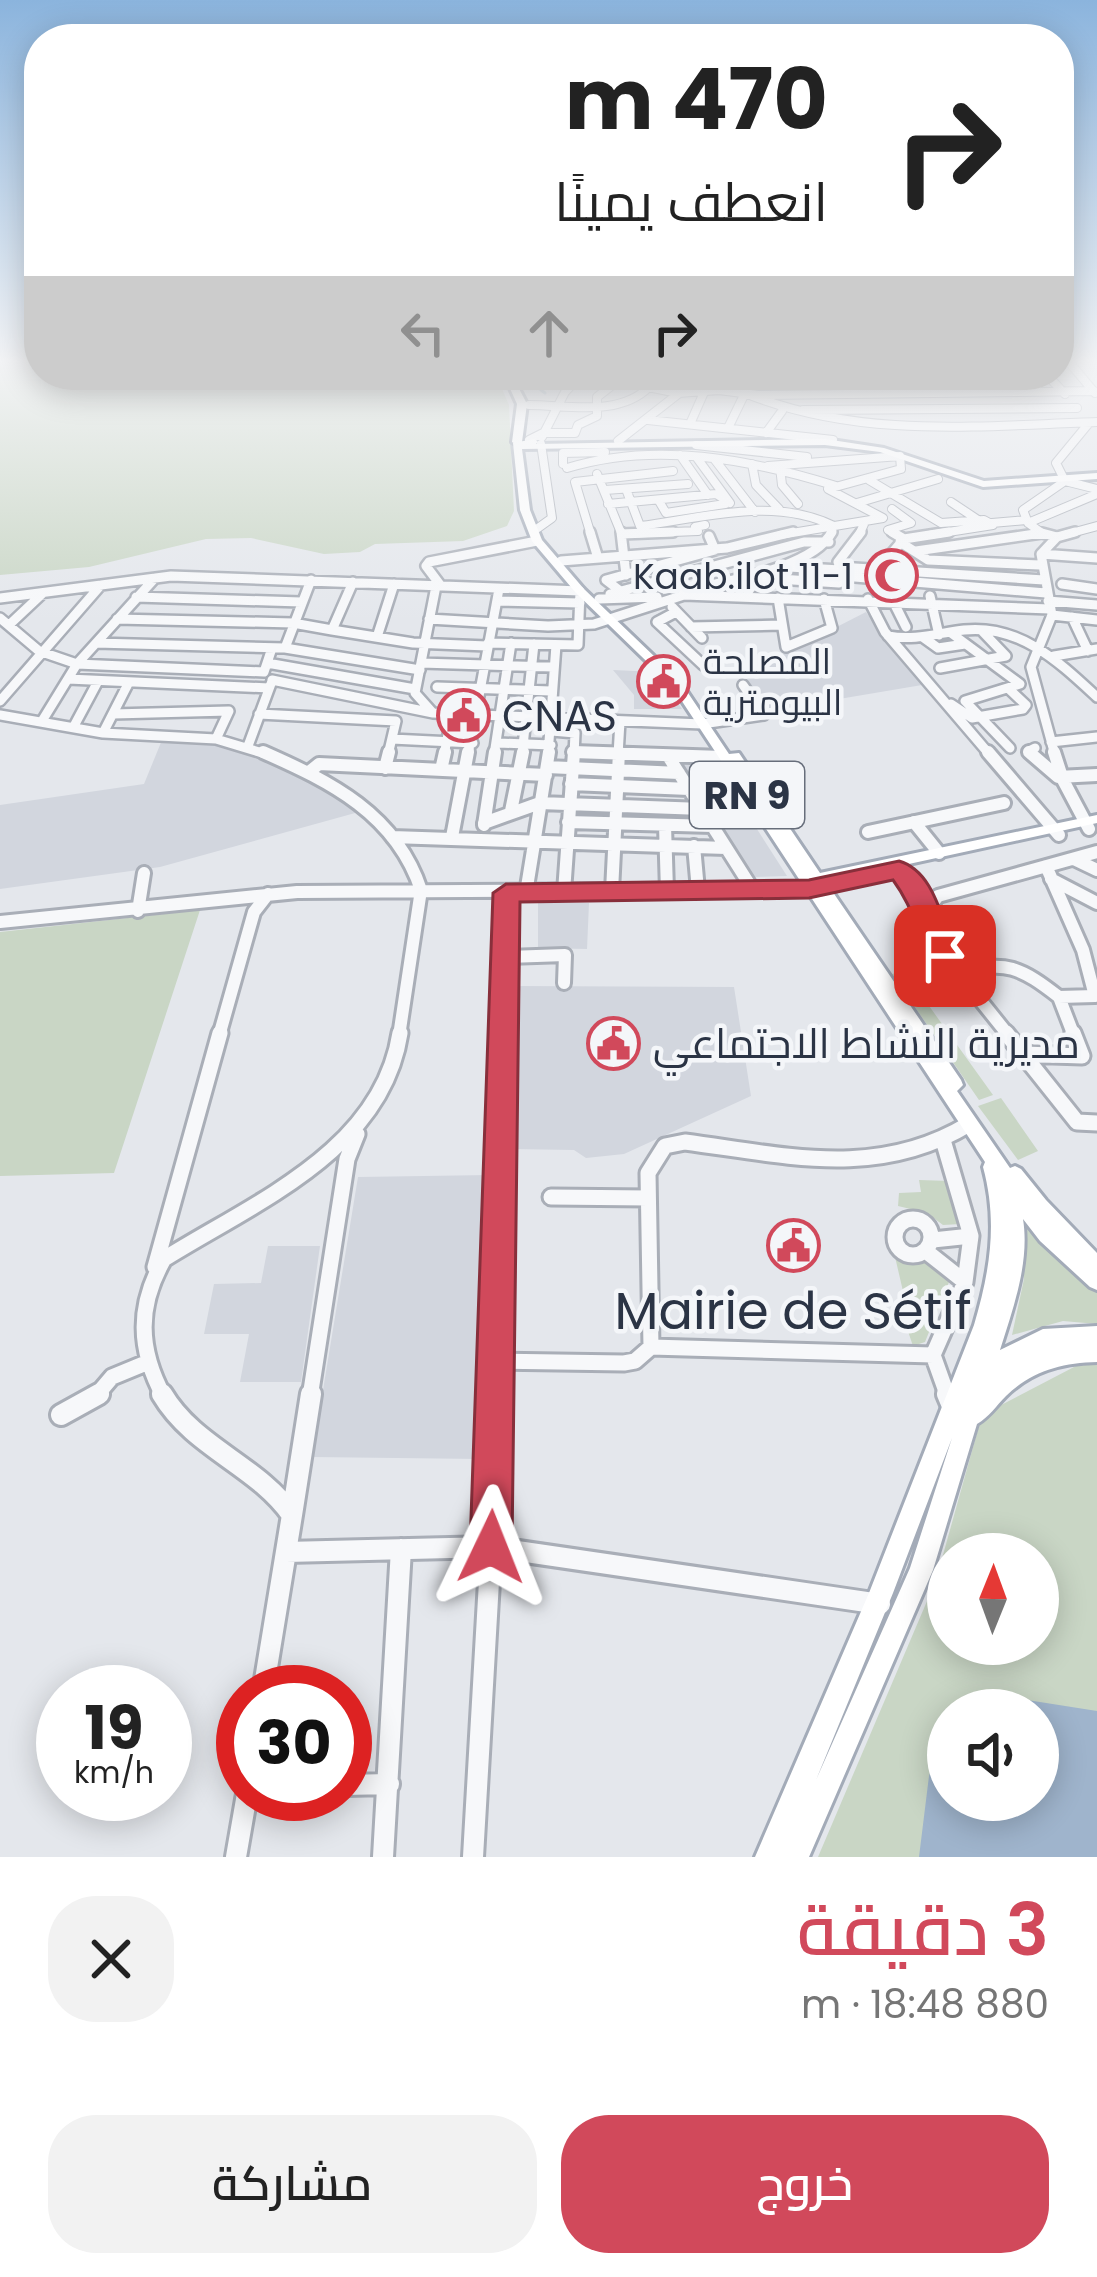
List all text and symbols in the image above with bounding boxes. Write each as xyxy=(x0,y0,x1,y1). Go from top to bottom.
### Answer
text: 470 m xyxy=(565,41,828,158)
icon: right xyxy=(870,72,1026,228)
text: انعطف يمينًا xyxy=(554,164,828,240)
icon: left xyxy=(390,300,456,366)
icon: ahead xyxy=(516,300,582,366)
icon: right xyxy=(642,300,708,366)
mosque icon: Kaab.ilot 11-1 xyxy=(864,548,920,604)
place label: Kaab.ilot 11-1 xyxy=(633,551,853,602)
place label: المصلحة البيومترية xyxy=(703,636,842,728)
public building icon: المصلحة البيومترية xyxy=(636,654,692,710)
place label: CNAS xyxy=(502,687,617,746)
public building icon: CNAS xyxy=(435,688,491,744)
road number: RN 9 xyxy=(690,762,804,828)
pin xyxy=(894,905,996,1007)
icon: arrive xyxy=(912,923,978,989)
place label: مديرية النشاط الاجتماعي xyxy=(653,1014,1080,1076)
public building icon: مديرية النشاط الاجتماعي xyxy=(586,1015,642,1071)
public building icon: Mairie de Sétif xyxy=(765,1218,821,1274)
place label: Mairie de Sétif xyxy=(615,1275,971,1347)
position arrow xyxy=(428,1484,554,1610)
north arrow xyxy=(927,1533,1059,1665)
map controls xyxy=(927,1533,1059,1821)
speed limit sign: 30 xyxy=(216,1665,372,1821)
text: 19 xyxy=(84,1686,144,1770)
button: sound xyxy=(927,1689,1059,1821)
text: km/h xyxy=(74,1751,154,1794)
text: 3 دقيقة xyxy=(797,1879,1049,1980)
button: close xyxy=(48,1896,174,2022)
text: 880 m · 18:48 xyxy=(801,1977,1049,2032)
button: مشاركة xyxy=(48,2115,537,2253)
button: خروج xyxy=(561,2115,1049,2253)

